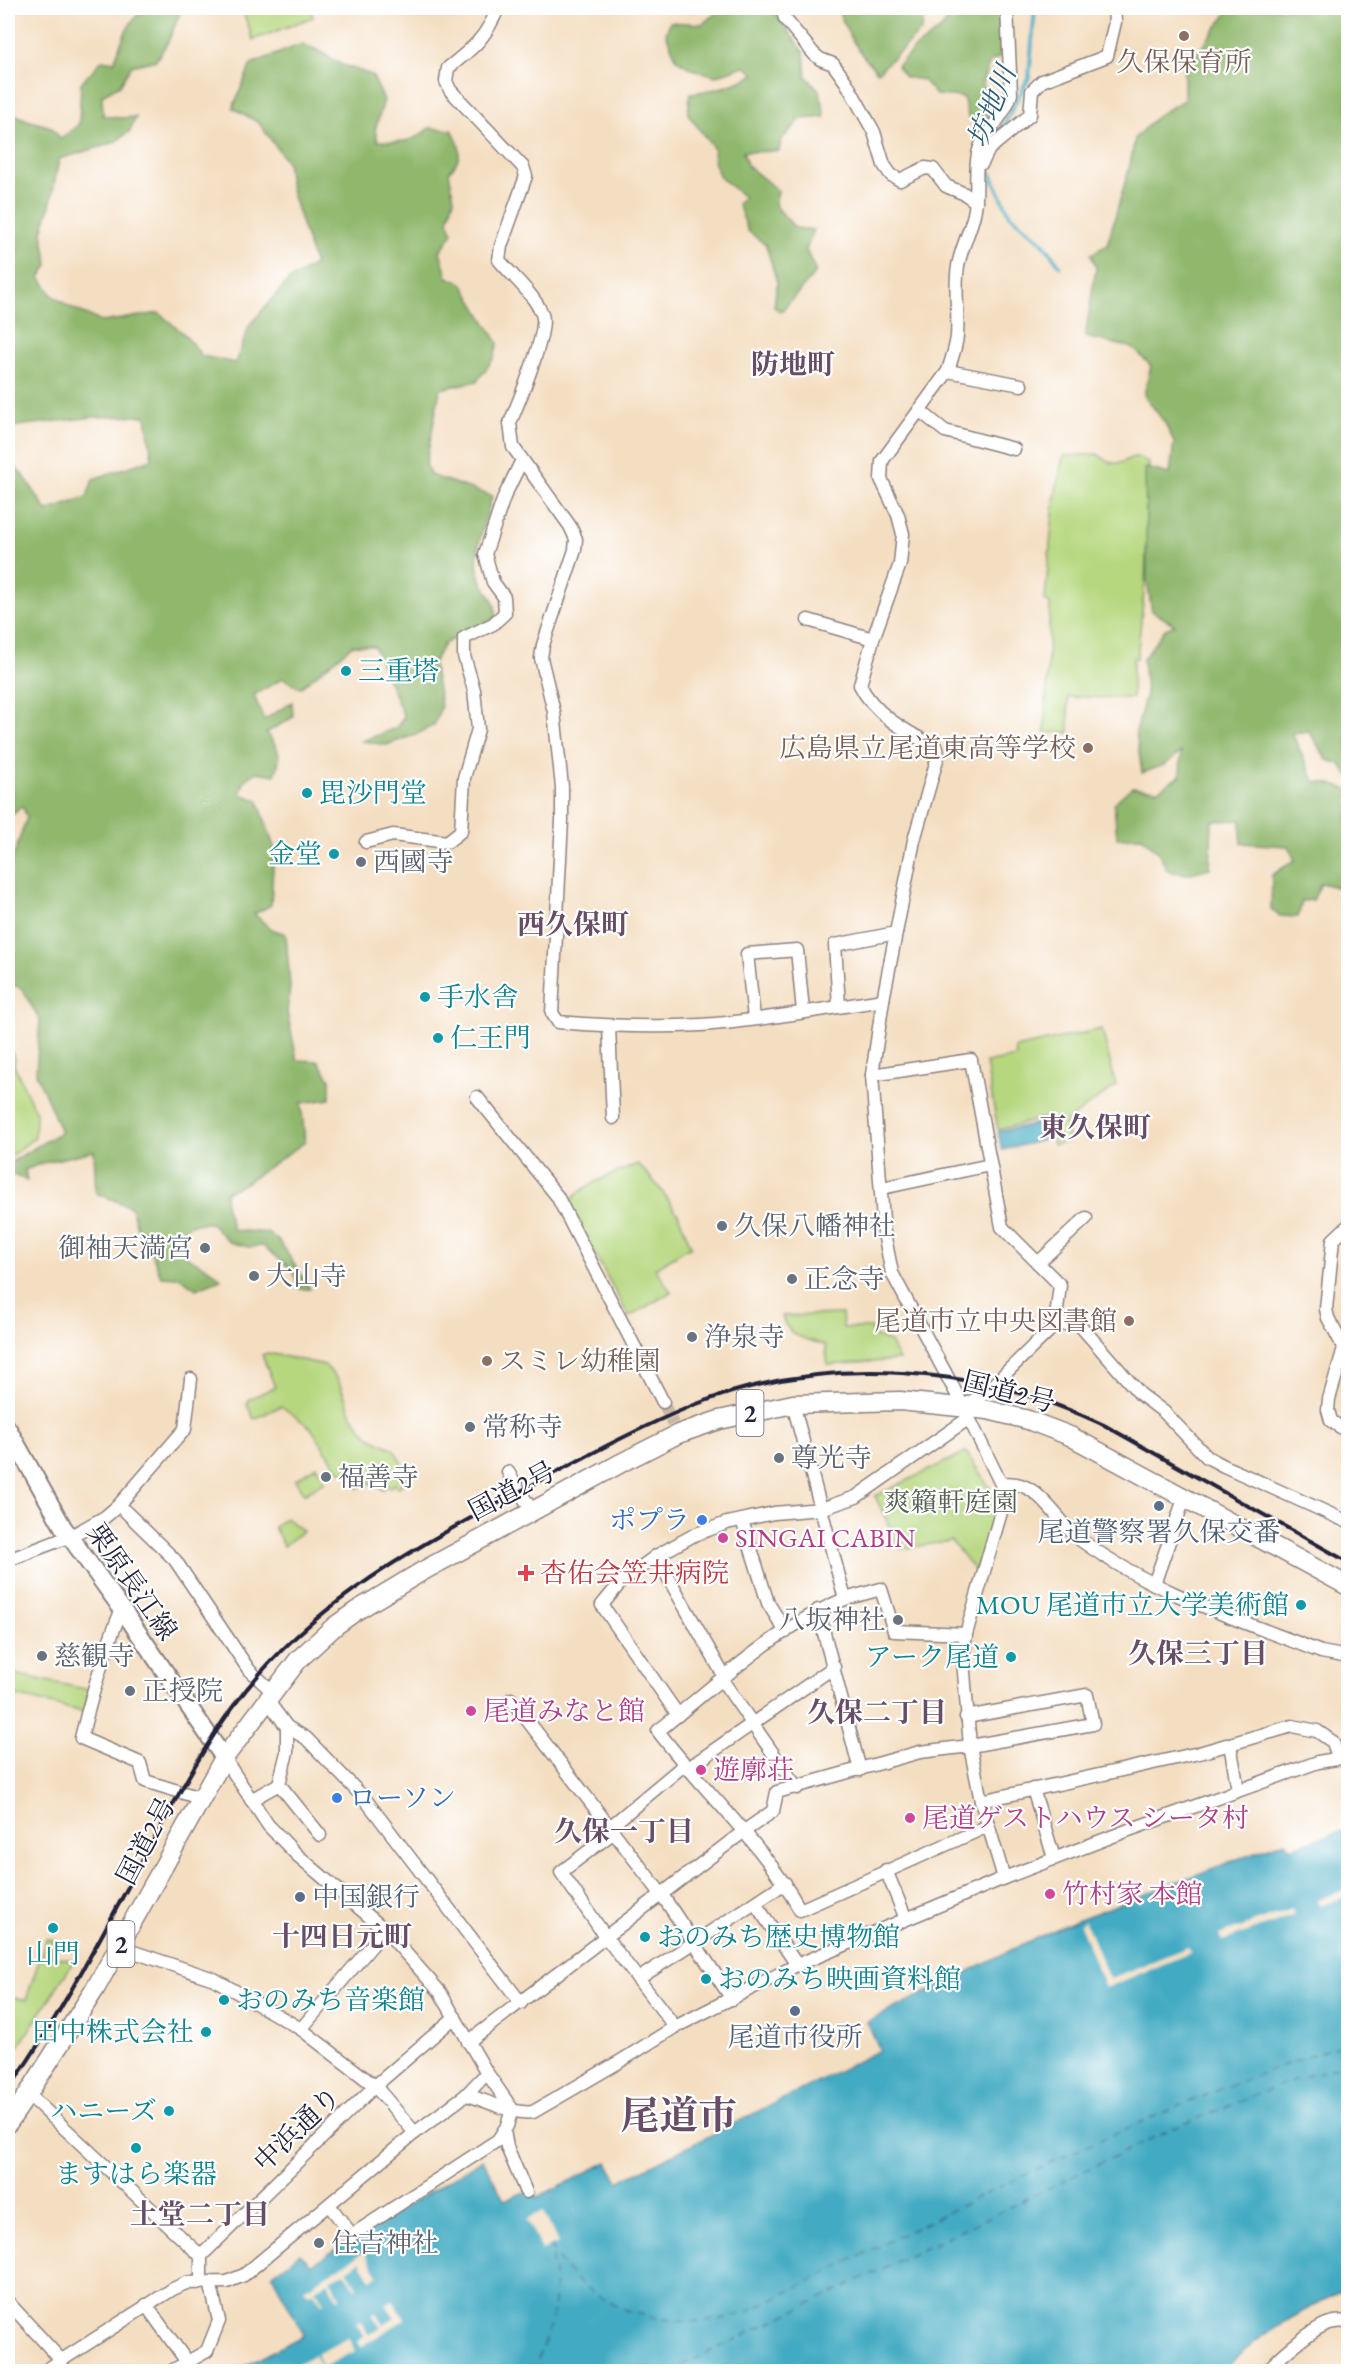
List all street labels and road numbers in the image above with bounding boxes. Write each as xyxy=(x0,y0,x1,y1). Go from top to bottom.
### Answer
street label: 国道2号 xyxy=(959,1363,1059,1420)
road number: 2 xyxy=(736,1390,764,1436)
street label: 国道2号 xyxy=(462,1453,561,1528)
street label: 栗原長江線 xyxy=(79,1516,185,1647)
street label: 国道2号 xyxy=(108,1791,183,1890)
road number: 2 xyxy=(108,1921,134,1967)
street label: 中浜通り xyxy=(246,2079,348,2179)

